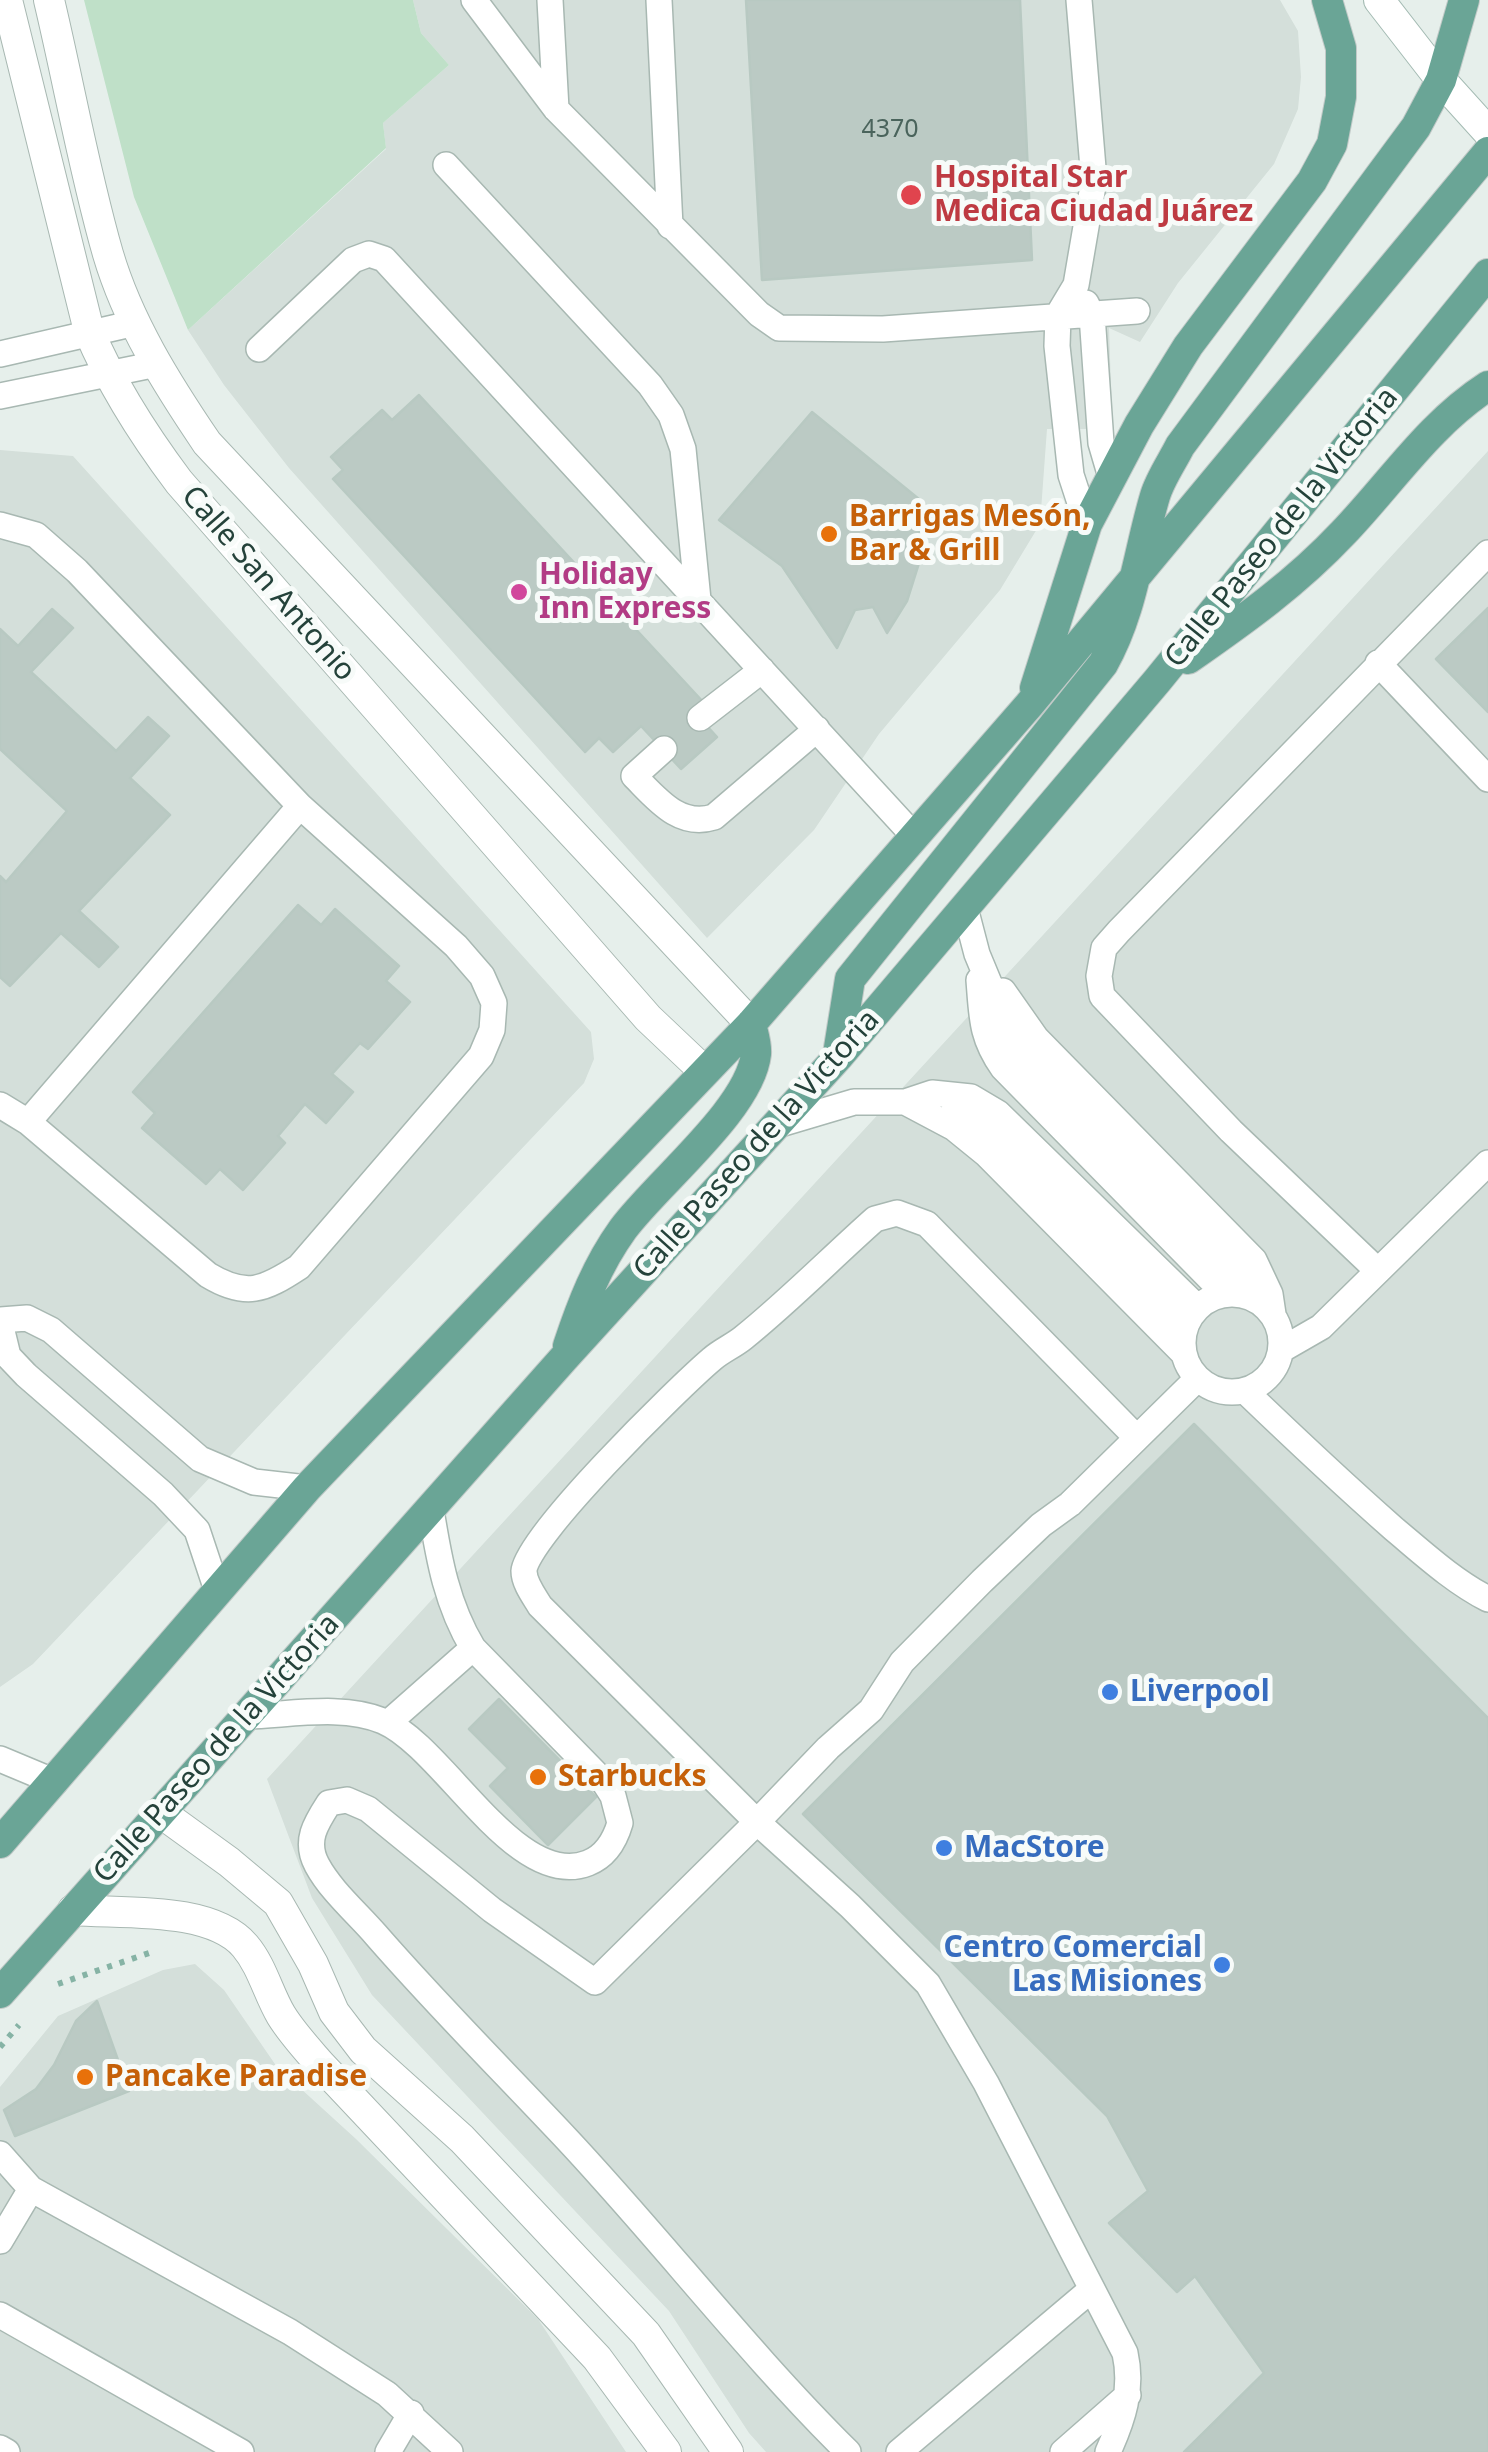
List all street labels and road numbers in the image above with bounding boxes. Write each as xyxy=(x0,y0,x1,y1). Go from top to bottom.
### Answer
street label: Calle Paseo de la Victoria xyxy=(1158,381,1406,675)
street label: Calle San Antonio xyxy=(173,479,363,689)
street label: Calle Paseo de la Victoria xyxy=(627,1003,887,1287)
street label: Calle Paseo de la Victoria xyxy=(87,1607,347,1891)

